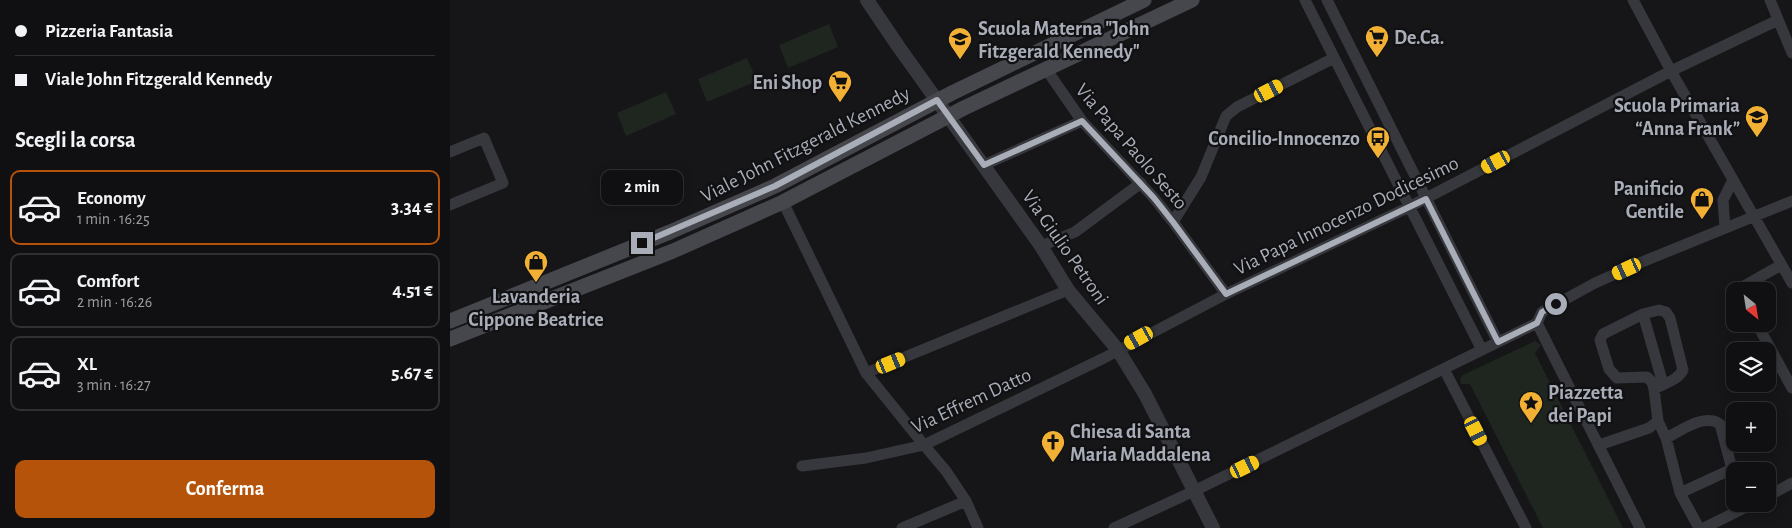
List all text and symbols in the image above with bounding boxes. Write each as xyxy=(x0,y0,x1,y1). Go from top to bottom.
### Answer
place label: Scuola Materna "John Fitzgerald Kennedy" xyxy=(978,19,1150,62)
text: Pizzeria Fantasia xyxy=(45,22,173,41)
supermarket icon: De.Ca. xyxy=(1364,24,1390,58)
school or university icon: Scuola Materna "John Fitzgerald Kennedy" xyxy=(947,26,973,60)
place label: De.Ca. xyxy=(1394,28,1444,48)
supermarket icon: Eni Shop xyxy=(827,69,853,103)
text: Viale John Fitzgerald Kennedy xyxy=(45,70,272,89)
place label: Eni Shop xyxy=(752,73,822,93)
car xyxy=(1252,78,1285,104)
street label: Via Papa Paolo Sesto xyxy=(1072,80,1191,213)
street label: Viale John Fitzgerald Kennedy xyxy=(698,83,914,206)
place label: Scuola Primaria “Anna Frank” xyxy=(1614,96,1740,139)
school or university icon: Scuola Primaria “Anna Frank” xyxy=(1744,104,1770,138)
bus stop icon: Concilio-Innocenzo xyxy=(1365,125,1391,159)
text: Scegli la corsa xyxy=(15,129,136,151)
place label: Concilio-Innocenzo xyxy=(1208,129,1360,149)
car xyxy=(1479,148,1512,176)
street label: Via Papa Innocenzo Dodicesimo xyxy=(1231,153,1462,279)
callout: 2 min xyxy=(601,170,683,206)
text: 2 min xyxy=(624,179,660,195)
place label: Panificio Gentile xyxy=(1613,179,1684,222)
icon: car xyxy=(17,185,62,230)
shop icon: Panificio Gentile xyxy=(1689,186,1715,220)
street label: Via Giulio Petroni xyxy=(1018,187,1112,309)
text: Economy xyxy=(77,189,146,208)
text: 3.34 € xyxy=(391,198,433,217)
text: 1 min · 16:25 xyxy=(77,211,150,227)
route end xyxy=(631,232,653,254)
shop icon: Lavanderia Cippone Beatrice xyxy=(523,249,549,283)
car xyxy=(1610,256,1643,282)
icon: car xyxy=(17,268,62,313)
text: Comfort xyxy=(77,272,139,291)
text: 4.51 € xyxy=(392,281,433,300)
north arrow xyxy=(1726,282,1776,332)
map controls xyxy=(1726,282,1776,512)
place label: Lavanderia Cippone Beatrice xyxy=(468,287,604,330)
route start xyxy=(1545,293,1567,315)
text: 2 min · 16:26 xyxy=(77,294,152,310)
car xyxy=(1122,324,1155,352)
button: layers xyxy=(1726,342,1776,392)
car xyxy=(874,350,907,376)
icon: car xyxy=(17,351,62,396)
text: XL xyxy=(77,355,97,374)
text: 5.67 € xyxy=(391,364,433,383)
street label: Via Effrem Datto xyxy=(909,364,1034,437)
text: 3 min · 16:27 xyxy=(77,377,151,393)
place label: Piazzetta dei Papi xyxy=(1548,383,1624,426)
place icon: Piazzetta dei Papi xyxy=(1518,390,1544,424)
button: + xyxy=(1726,402,1776,452)
car xyxy=(1462,414,1489,448)
place label: Chiesa di Santa Maria Maddalena xyxy=(1070,422,1211,465)
church icon: Chiesa di Santa Maria Maddalena xyxy=(1040,429,1066,463)
car xyxy=(1228,454,1261,480)
button: Conferma xyxy=(15,460,435,518)
button: − xyxy=(1726,462,1776,512)

